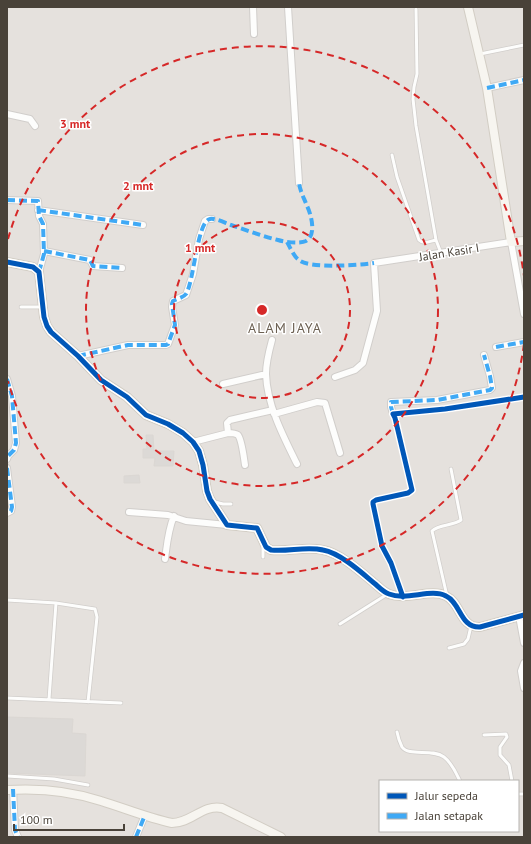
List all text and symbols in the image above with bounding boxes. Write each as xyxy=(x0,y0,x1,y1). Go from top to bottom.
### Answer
text: 3 mnt xyxy=(60,116,91,131)
text: 2 mnt xyxy=(123,178,154,193)
text: 1 mnt xyxy=(185,240,216,255)
street label: Jalan Kasir I xyxy=(417,240,480,264)
centre of rings xyxy=(255,303,269,317)
district label: ALAM JAYA xyxy=(248,319,322,337)
legend xyxy=(379,780,519,832)
text: Jalur sepeda xyxy=(414,788,478,803)
scale bar xyxy=(14,806,124,832)
text: Jalan setapak xyxy=(414,808,483,823)
text: 100 m xyxy=(20,812,53,827)

